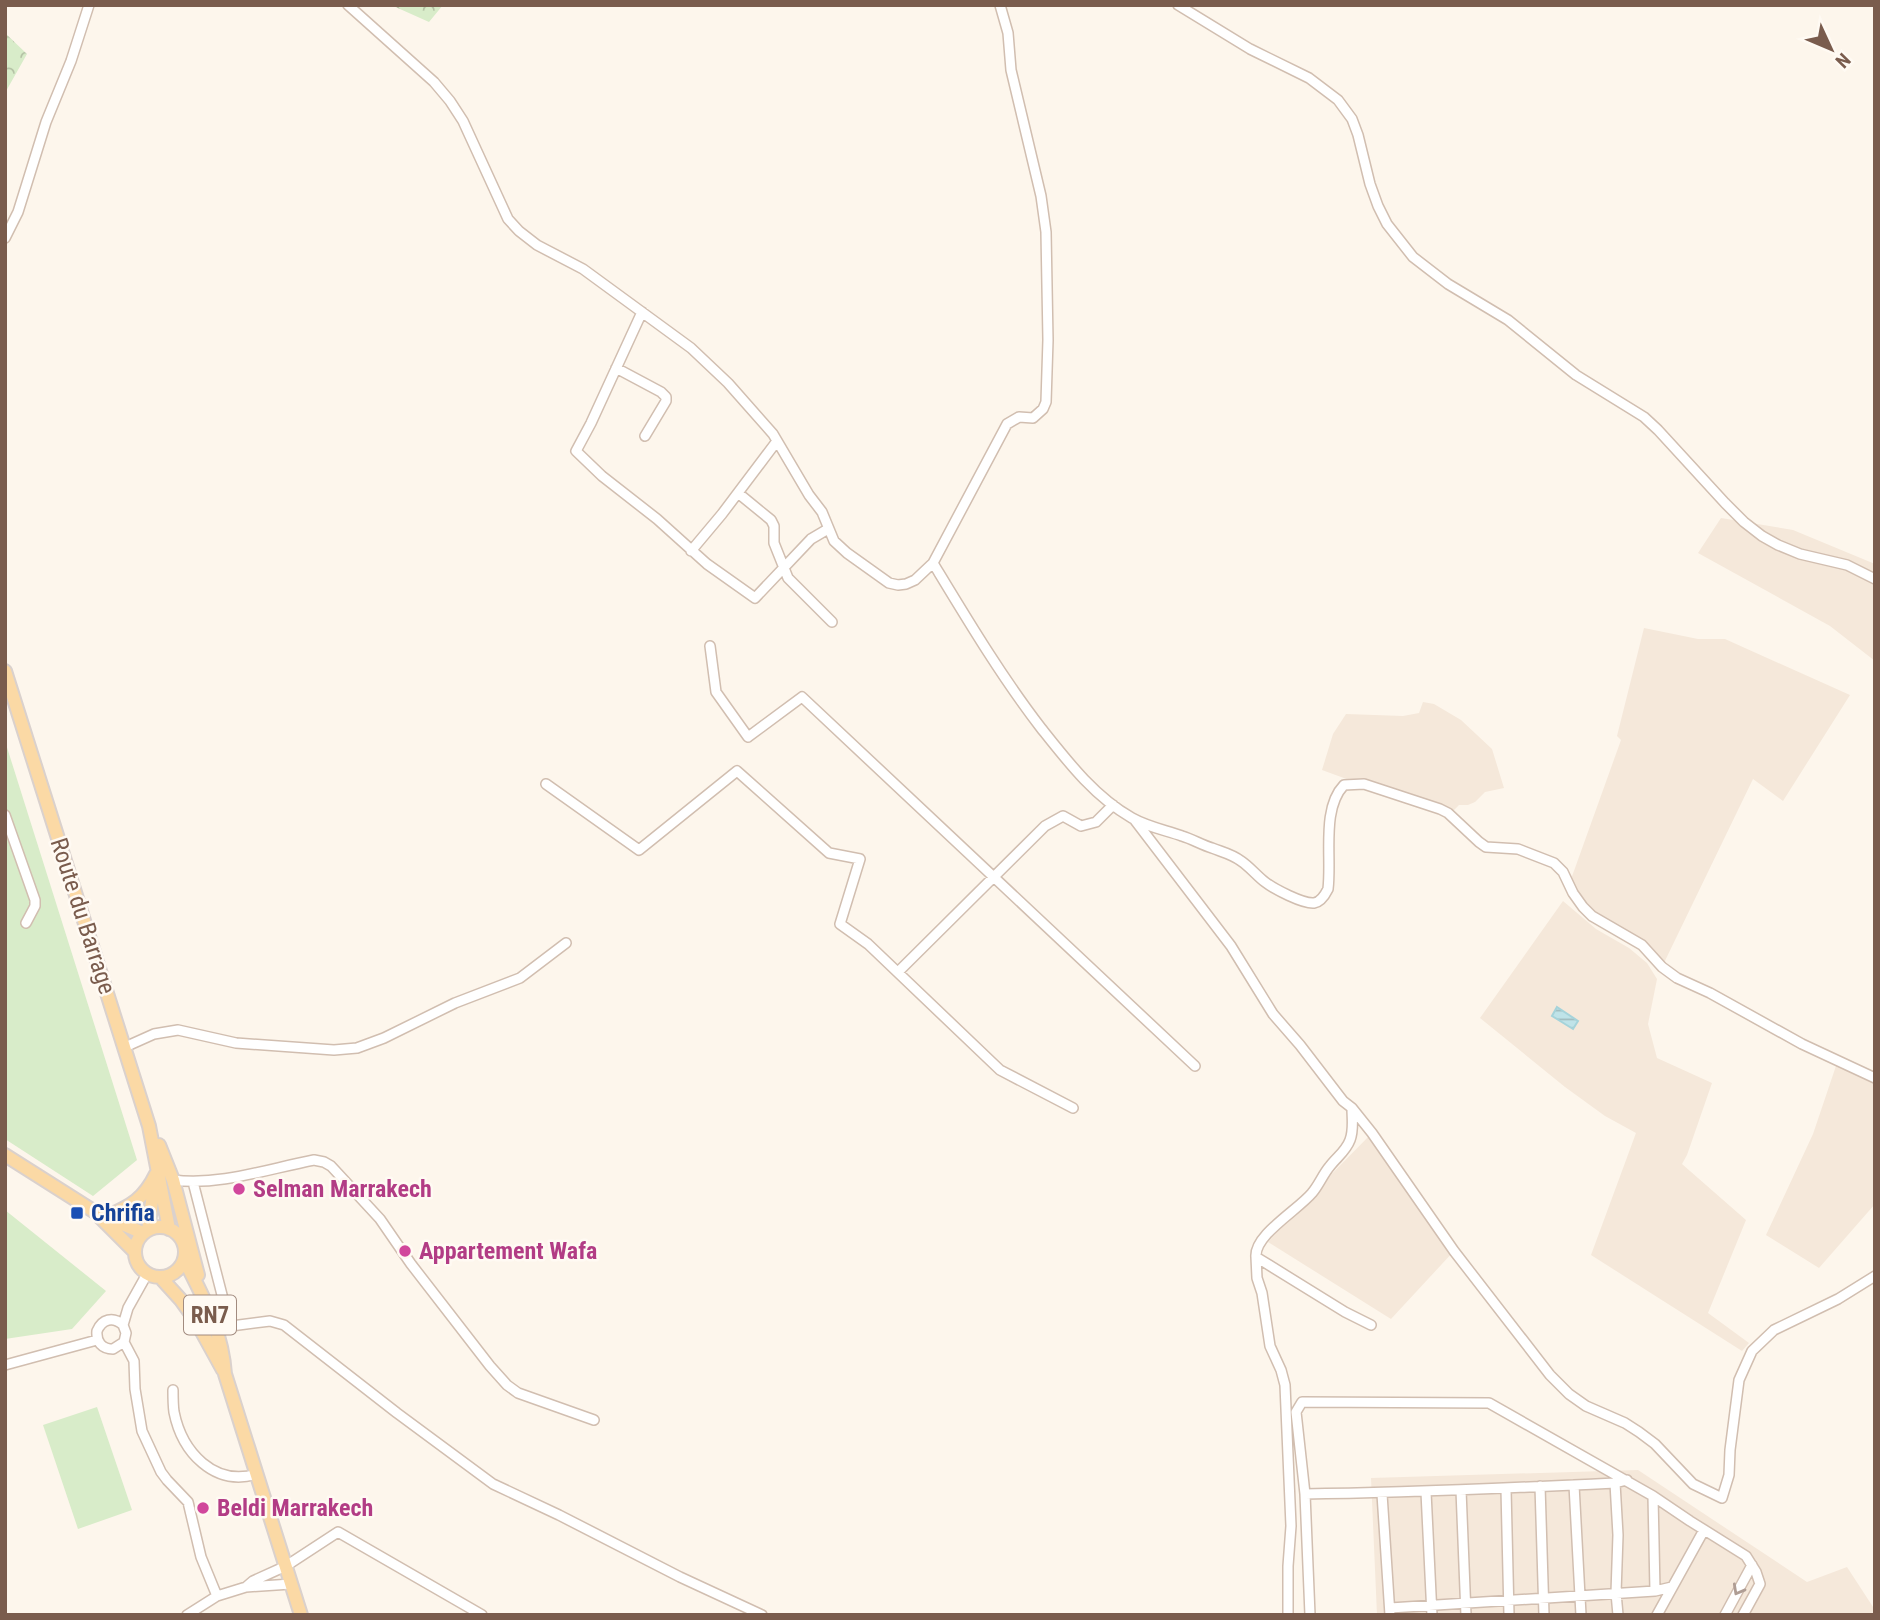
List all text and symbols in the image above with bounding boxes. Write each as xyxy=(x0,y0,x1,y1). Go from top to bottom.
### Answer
north arrow xyxy=(1796,14,1866,84)
text: N xyxy=(1831,48,1855,73)
street label: Route du Barrage xyxy=(45,834,121,998)
place label: Selman Marrakech xyxy=(253,1175,432,1203)
marker: Selman Marrakech xyxy=(231,1181,247,1197)
place label: Chrifia xyxy=(91,1199,155,1227)
marker: Chrifia xyxy=(69,1205,85,1221)
place label: Appartement Wafa xyxy=(419,1237,597,1265)
marker: Appartement Wafa xyxy=(397,1243,413,1259)
road number: RN7 xyxy=(184,1296,236,1334)
place label: Beldi Marrakech xyxy=(217,1494,373,1522)
marker: Beldi Marrakech xyxy=(195,1500,211,1516)
one-way arrow xyxy=(1733,1583,1746,1595)

